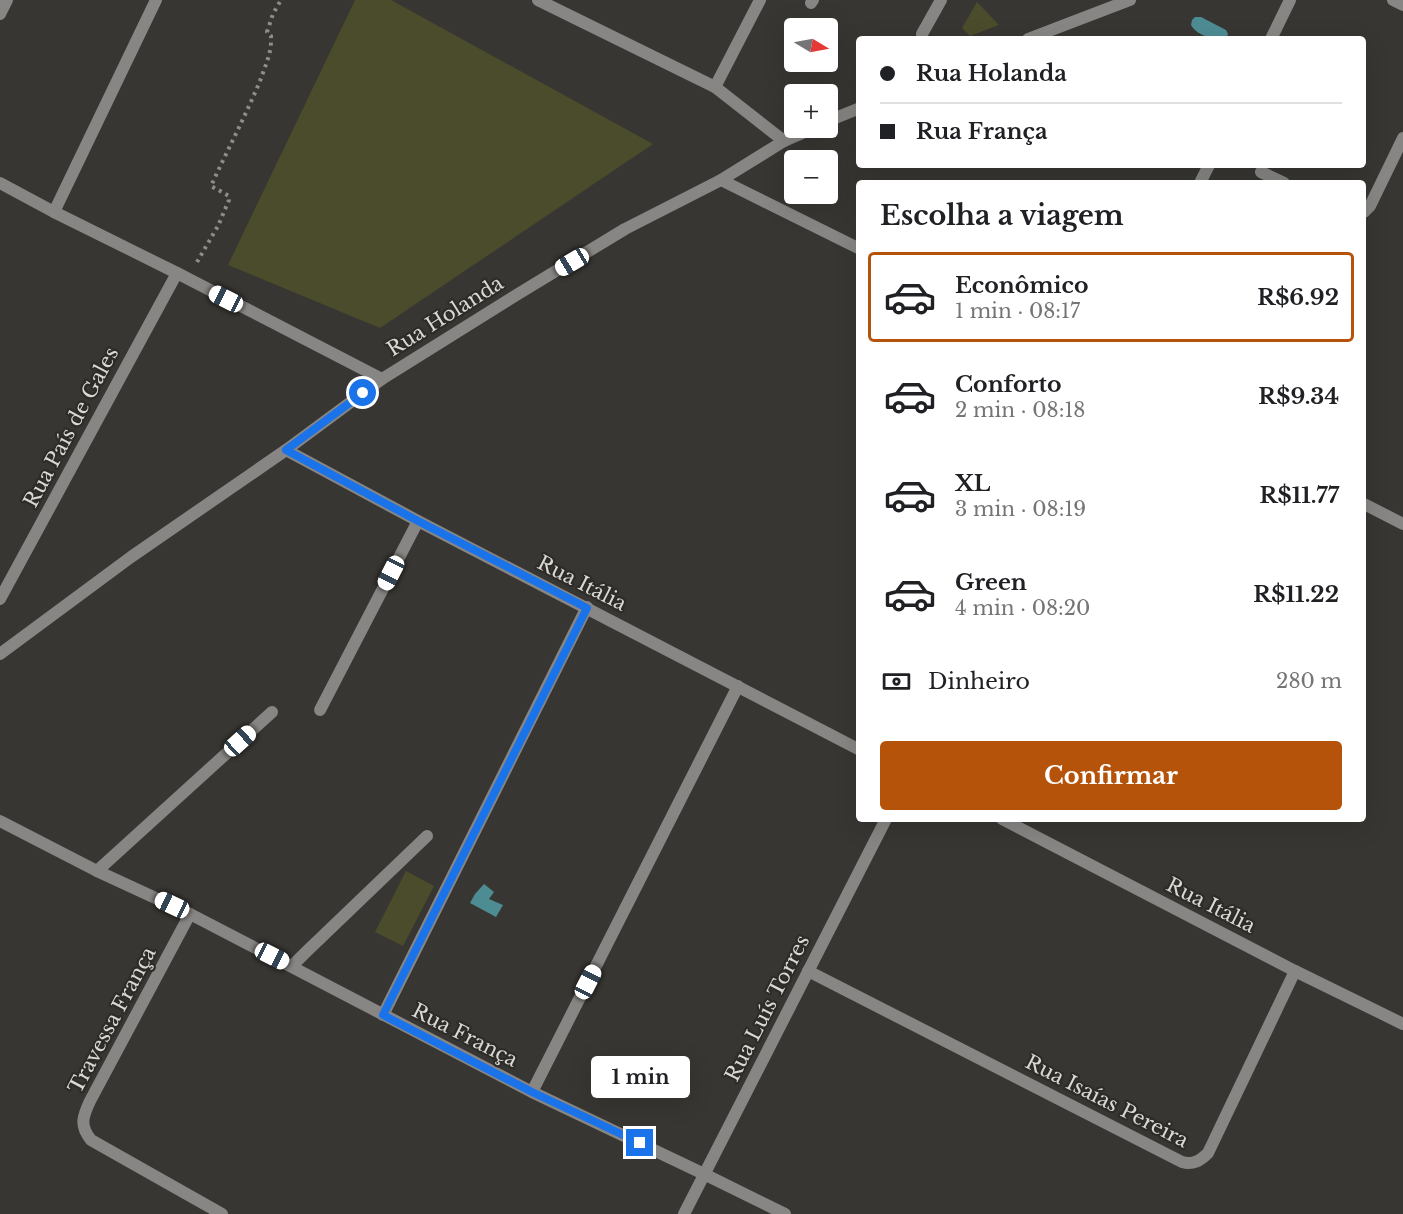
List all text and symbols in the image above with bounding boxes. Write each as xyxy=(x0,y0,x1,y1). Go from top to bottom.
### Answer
north arrow xyxy=(784,18,838,72)
map controls xyxy=(784,18,838,204)
text: Rua Holanda xyxy=(916,60,1067,87)
button: + xyxy=(784,84,838,138)
text: Rua França xyxy=(916,118,1048,145)
button: − xyxy=(784,150,838,204)
text: Escolha a viagem xyxy=(880,199,1124,232)
car xyxy=(552,245,592,279)
street label: Rua Holanda xyxy=(382,270,508,361)
icon: car xyxy=(883,270,937,324)
text: Econômico xyxy=(955,272,1088,299)
car xyxy=(206,283,246,315)
text: R$6.92 xyxy=(1257,284,1339,311)
text: 1 min · 08:17 xyxy=(955,299,1080,323)
street label: Rua País de Gales xyxy=(19,343,123,511)
icon: car xyxy=(883,369,937,423)
text: Conforto xyxy=(955,371,1061,398)
route start xyxy=(349,379,376,406)
text: R$9.34 xyxy=(1258,383,1339,410)
text: 2 min · 08:18 xyxy=(955,398,1085,422)
icon: car xyxy=(883,468,937,522)
text: XL xyxy=(955,470,990,497)
text: R$11.77 xyxy=(1260,482,1339,509)
text: 3 min · 08:19 xyxy=(955,497,1086,521)
street label: Rua Itália xyxy=(533,550,631,616)
car xyxy=(375,553,407,593)
icon: car xyxy=(883,567,937,621)
text: Green xyxy=(955,569,1027,596)
text: R$11.22 xyxy=(1253,581,1339,608)
text: 4 min · 08:20 xyxy=(955,596,1090,620)
icon: cash xyxy=(880,665,913,698)
text: Dinheiro xyxy=(928,668,1030,695)
text: 280 m xyxy=(1276,669,1342,693)
car xyxy=(221,722,259,760)
button: Confirmar xyxy=(880,741,1342,810)
street label: Rua Itália xyxy=(1162,872,1260,938)
car xyxy=(152,889,192,921)
street label: Rua Luís Torres xyxy=(720,931,814,1085)
car xyxy=(252,940,292,972)
street label: Travessa França xyxy=(63,942,161,1097)
car xyxy=(572,962,604,1002)
street label: Rua França xyxy=(408,998,523,1072)
street label: Rua Isaías Pereira xyxy=(1022,1050,1193,1153)
callout: 1 min xyxy=(590,1056,690,1098)
text: 1 min xyxy=(612,1065,669,1089)
route end xyxy=(626,1129,653,1156)

